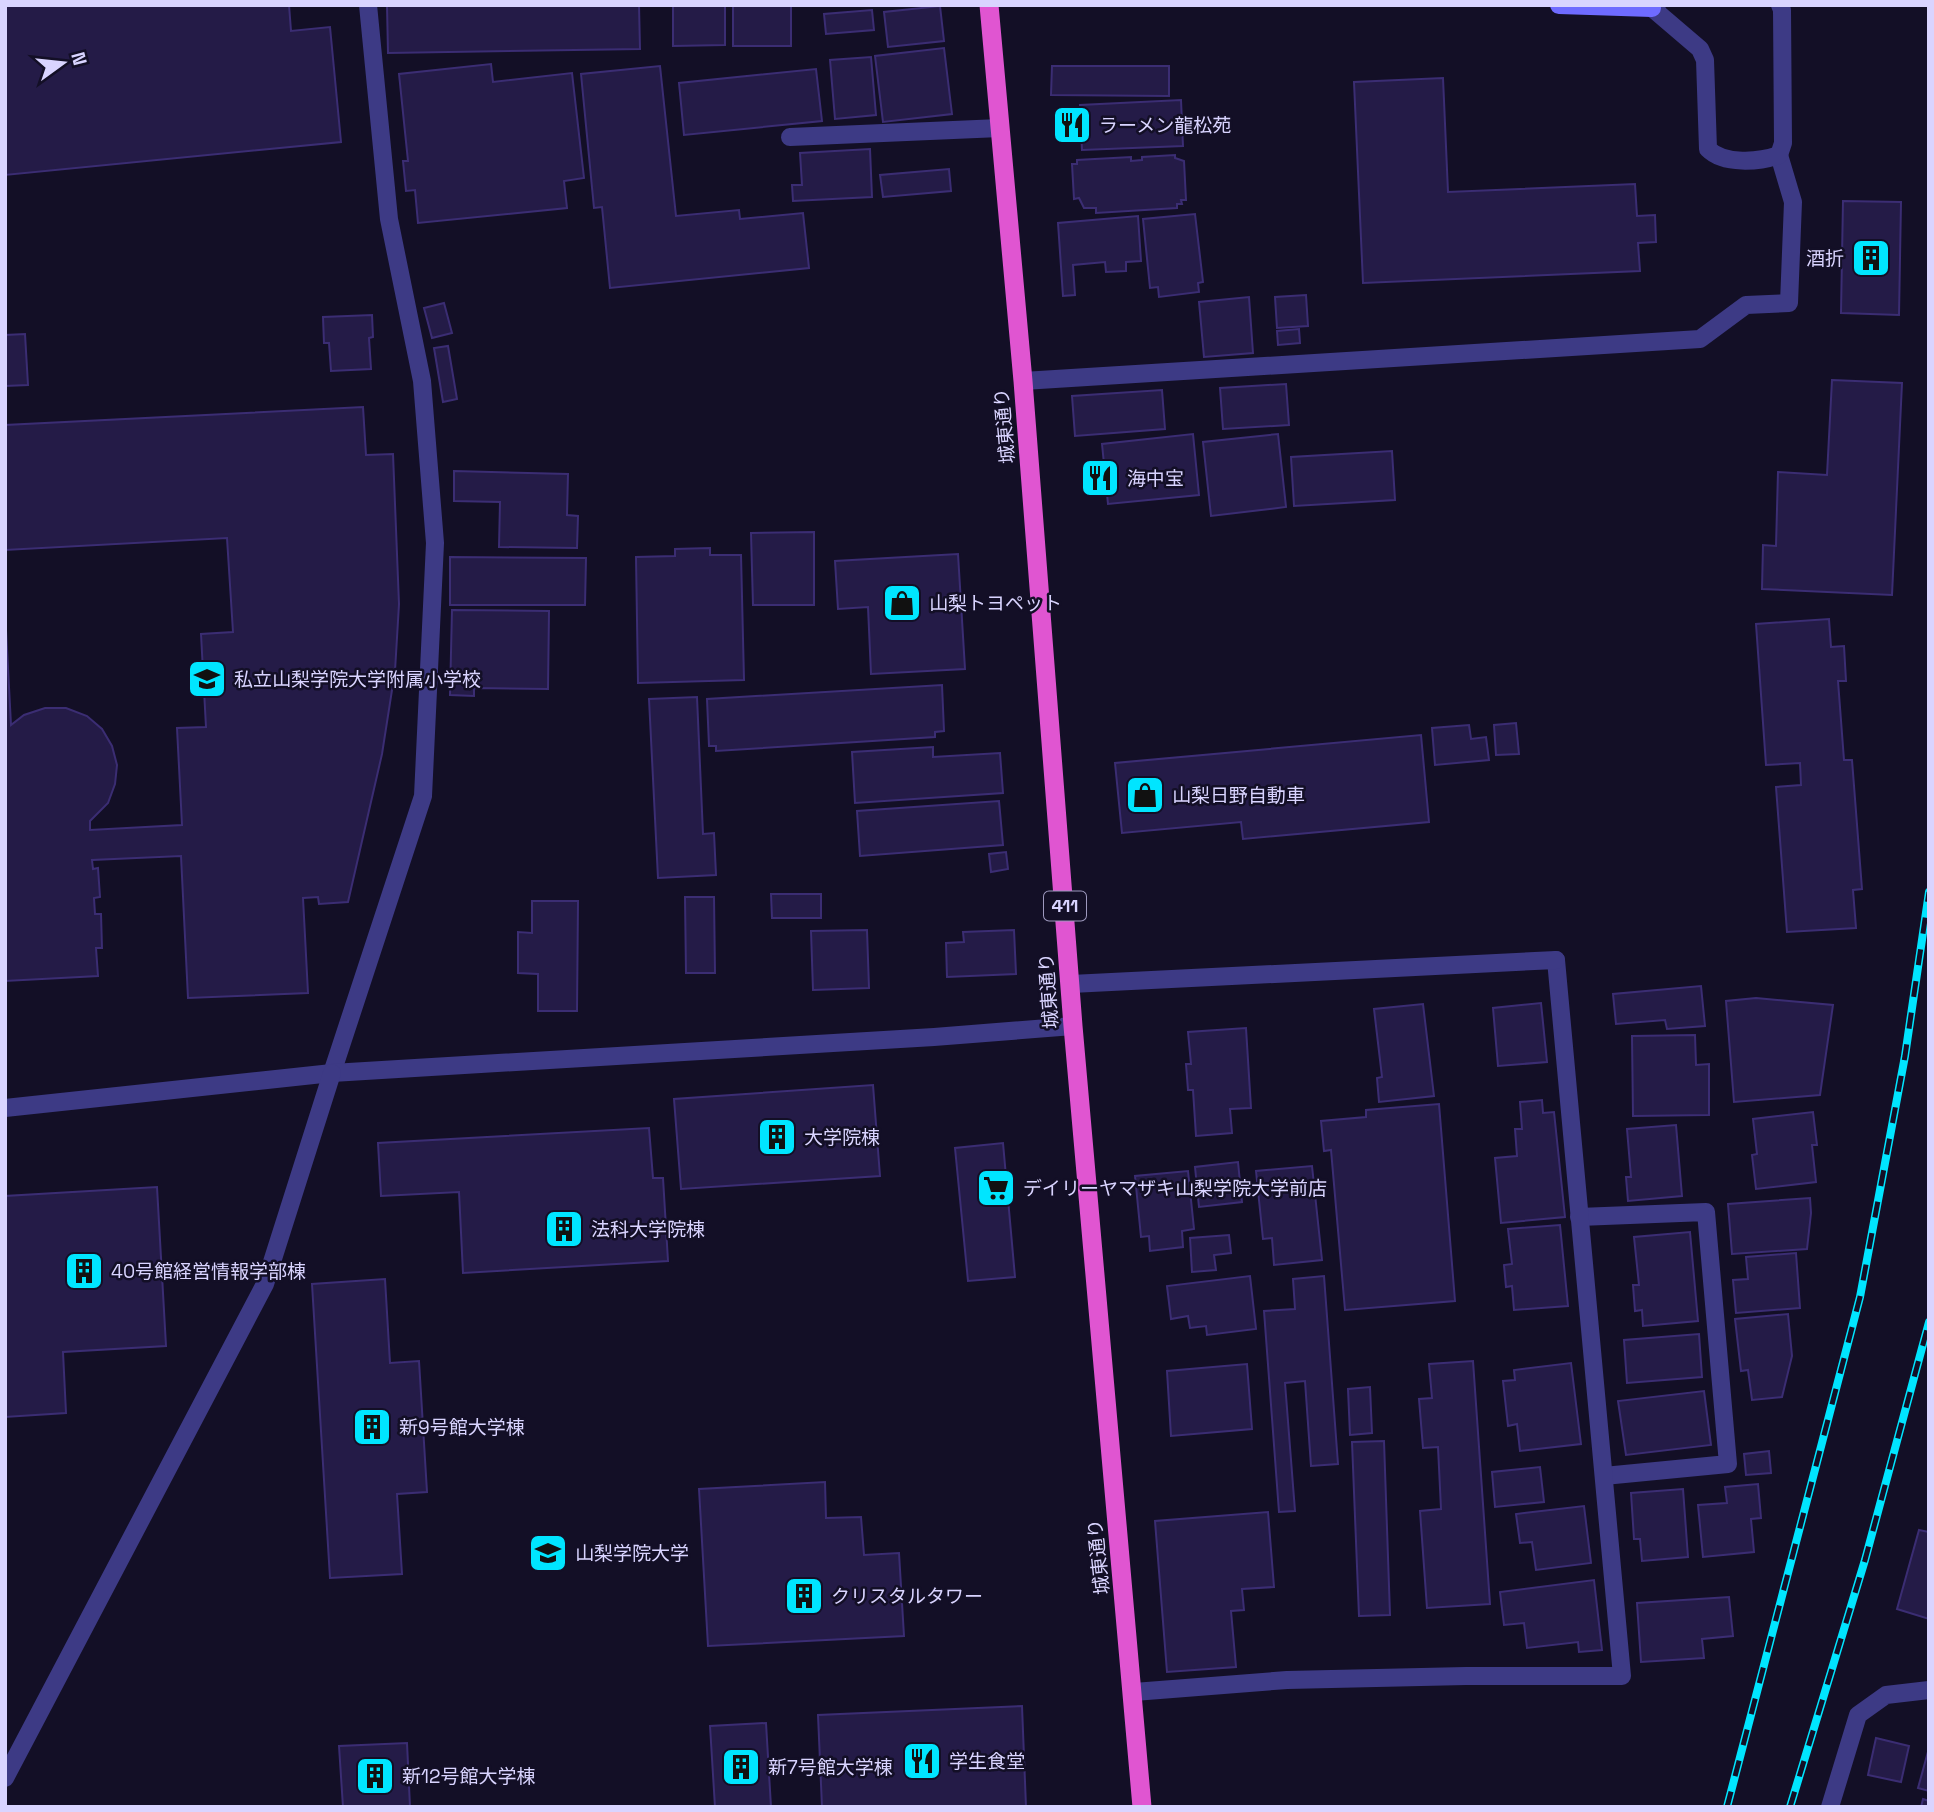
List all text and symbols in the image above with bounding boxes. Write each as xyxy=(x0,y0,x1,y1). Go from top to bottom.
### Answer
north arrow xyxy=(28,28,98,98)
text: N xyxy=(65,49,93,68)
restaurant icon: ラーメン龍松苑 xyxy=(1051,104,1093,146)
place label: ラーメン龍松苑 xyxy=(1099,113,1231,138)
building icon: 酒折 xyxy=(1850,237,1892,279)
place label: 酒折 xyxy=(1806,246,1844,271)
street label: 城東通り xyxy=(989,387,1020,465)
restaurant icon: 海中宝 xyxy=(1079,457,1121,499)
place label: 海中宝 xyxy=(1127,466,1184,491)
shop icon: 山梨トヨペット xyxy=(881,582,923,624)
place label: 山梨トヨペット xyxy=(929,591,1062,616)
school or university icon: 私立山梨学院大学附属小学校 xyxy=(186,658,228,700)
place label: 私立山梨学院大学附属小学校 xyxy=(234,667,481,692)
shop icon: 山梨日野自動車 xyxy=(1124,774,1166,816)
place label: 山梨日野自動車 xyxy=(1172,783,1305,808)
road number: 411 xyxy=(1044,891,1086,920)
street label: 城東通り xyxy=(1033,952,1064,1030)
building icon: 大学院棟 xyxy=(756,1116,798,1158)
place label: 大学院棟 xyxy=(804,1125,880,1150)
supermarket icon: デイリーヤマザキ山梨学院大学前店 xyxy=(975,1167,1017,1209)
place label: デイリーヤマザキ山梨学院大学前店 xyxy=(1023,1176,1327,1201)
building icon: 法科大学院棟 xyxy=(543,1208,585,1250)
place label: 法科大学院棟 xyxy=(591,1217,705,1242)
building icon: 40号館経営情報学部棟 xyxy=(63,1250,105,1292)
place label: 40号館経営情報学部棟 xyxy=(111,1259,306,1284)
building icon: 新9号館大学棟 xyxy=(351,1406,393,1448)
place label: 新9号館大学棟 xyxy=(399,1415,525,1440)
street label: 城東通り xyxy=(1082,1518,1115,1596)
school or university icon: 山梨学院大学 xyxy=(527,1532,569,1574)
place label: 山梨学院大学 xyxy=(575,1541,689,1566)
building icon: クリスタルタワー xyxy=(783,1575,825,1617)
place label: クリスタルタワー xyxy=(831,1584,983,1609)
restaurant icon: 学生食堂 xyxy=(901,1740,943,1782)
building icon: 新7号館大学棟 xyxy=(720,1746,762,1788)
place label: 学生食堂 xyxy=(949,1749,1025,1774)
building icon: 新12号館大学棟 xyxy=(354,1755,396,1797)
place label: 新7号館大学棟 xyxy=(768,1755,893,1780)
place label: 新12号館大学棟 xyxy=(402,1764,535,1789)

